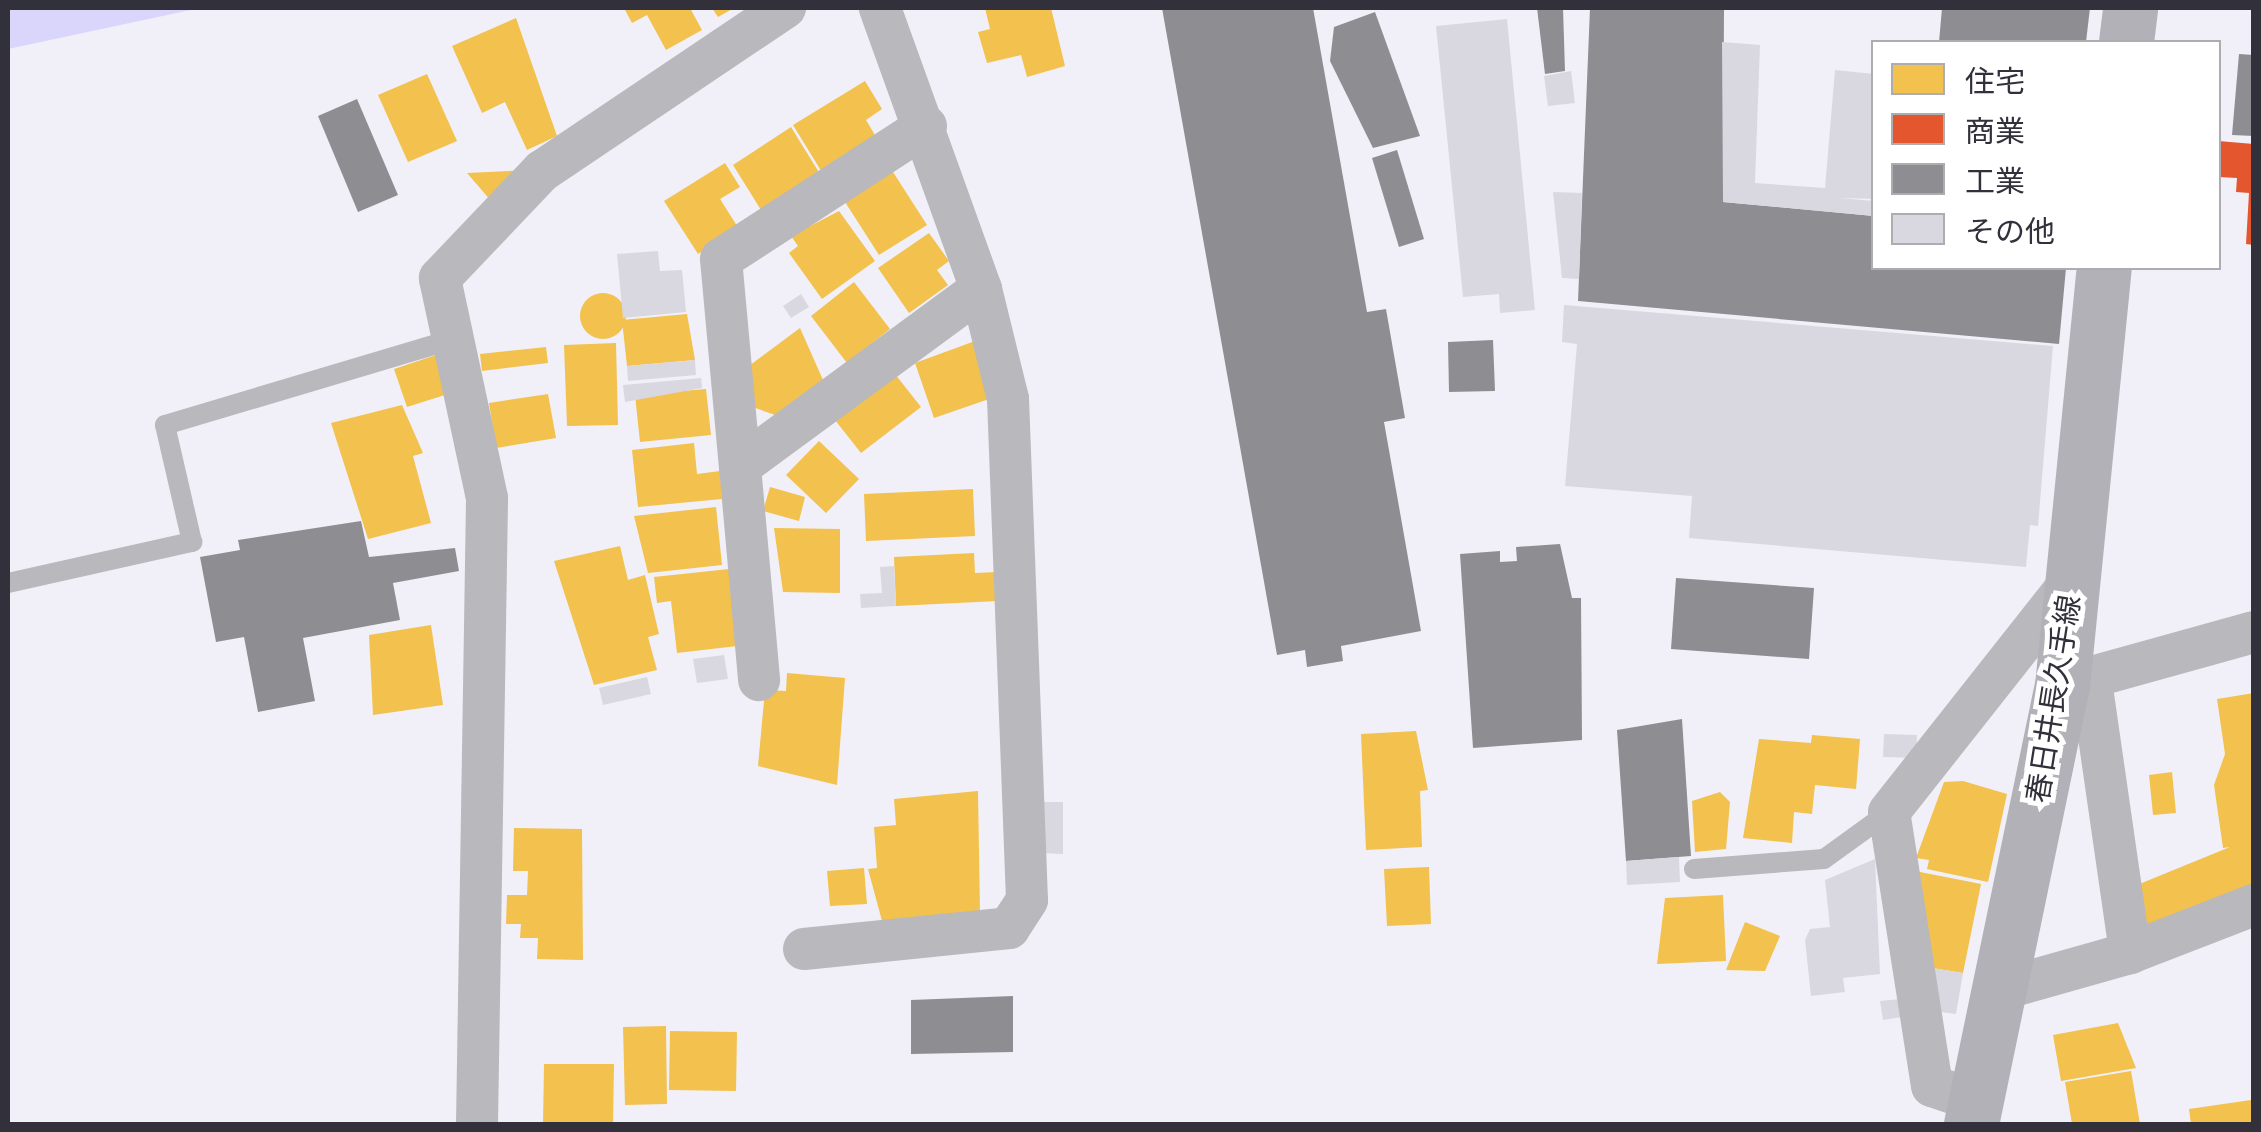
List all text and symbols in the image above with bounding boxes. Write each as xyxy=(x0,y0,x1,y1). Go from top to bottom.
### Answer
legend xyxy=(1871,40,2221,270)
text: 住宅 xyxy=(1965,64,2025,99)
text: 商業 xyxy=(1965,114,2025,149)
text: 工業 xyxy=(1965,164,2025,199)
text: その他 xyxy=(1965,214,2055,249)
street label: 春日井長久手線 xyxy=(2020,592,2088,806)

